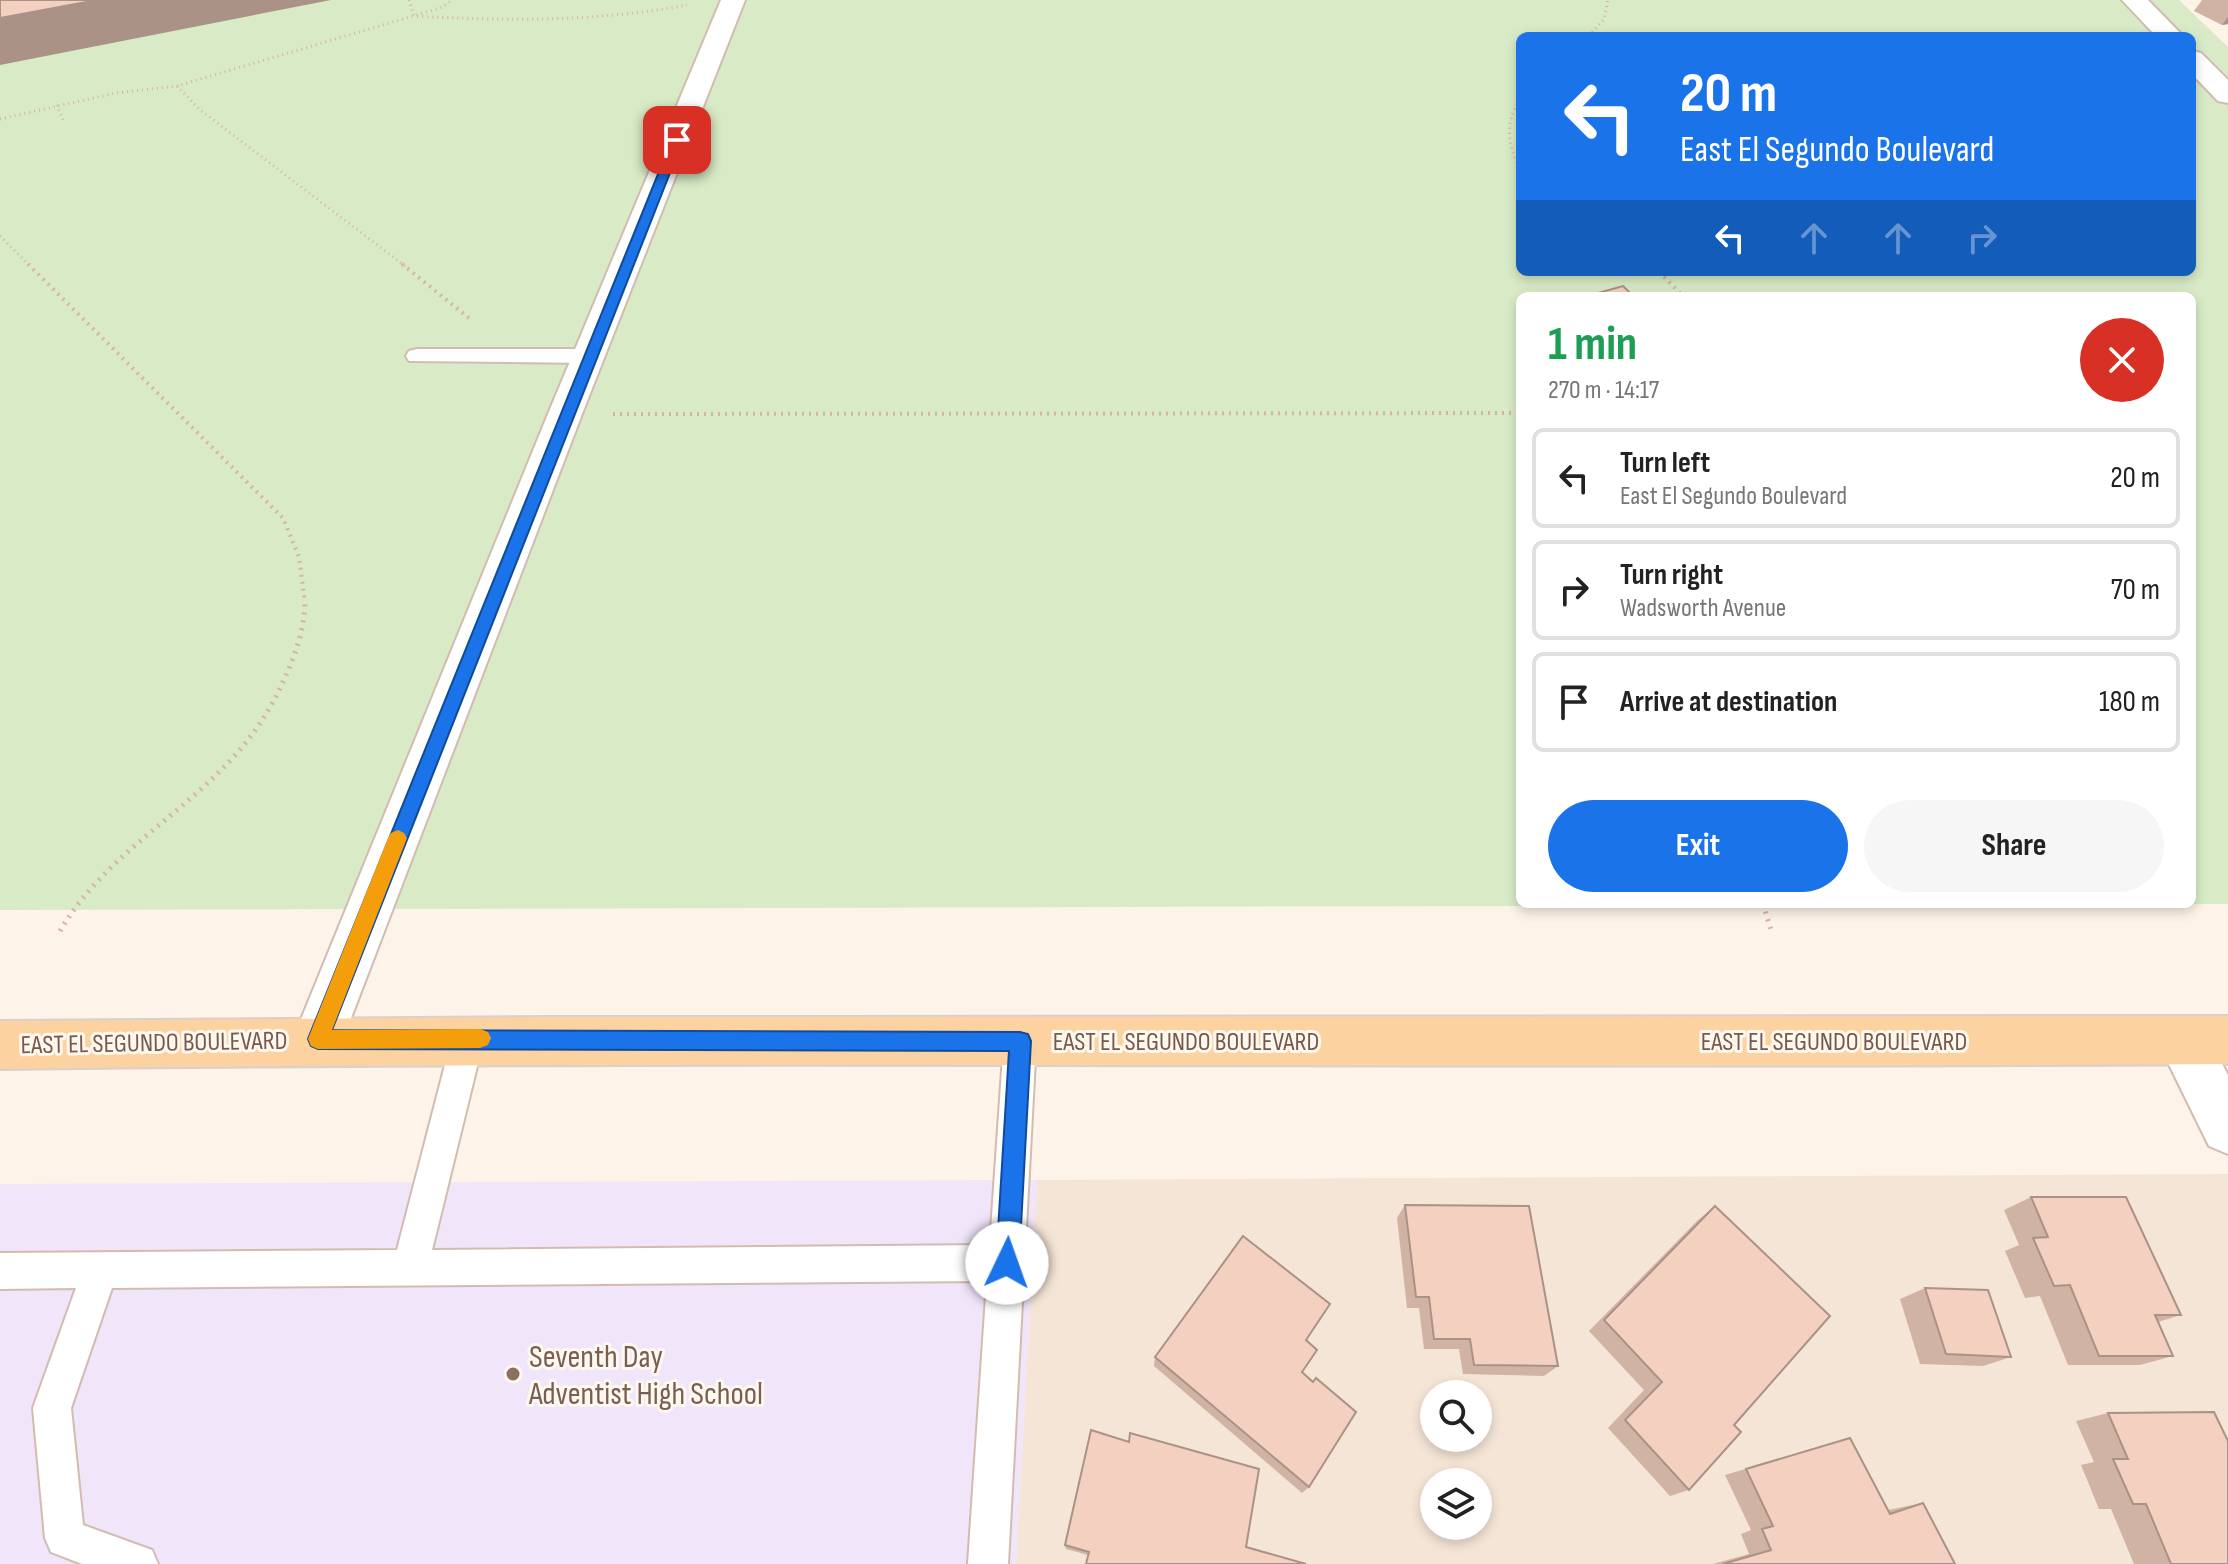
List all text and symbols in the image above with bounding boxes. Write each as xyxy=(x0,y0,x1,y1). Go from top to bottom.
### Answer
text: 20 m xyxy=(1680,61,1777,128)
icon: left xyxy=(1548,64,1652,168)
pin xyxy=(643,106,711,174)
icon: arrive xyxy=(655,118,699,162)
text: East El Segundo Boulevard xyxy=(1680,129,1994,172)
icon: left xyxy=(1708,216,1752,260)
icon: ahead xyxy=(1792,216,1836,260)
icon: ahead xyxy=(1876,216,1920,260)
icon: right xyxy=(1960,216,2004,260)
text: 1 min xyxy=(1548,316,1637,373)
button: close xyxy=(2080,318,2164,402)
text: 270 m · 14:17 xyxy=(1548,375,1659,406)
text: Turn left xyxy=(1620,445,1710,481)
icon: left xyxy=(1552,456,1596,500)
text: 20 m xyxy=(2110,460,2160,496)
text: East El Segundo Boulevard xyxy=(1620,481,1847,512)
text: Turn right xyxy=(1620,557,1723,593)
icon: right xyxy=(1552,568,1596,612)
text: 70 m xyxy=(2111,572,2160,608)
text: Wadsworth Avenue xyxy=(1620,593,1786,624)
icon: arrive xyxy=(1552,680,1596,724)
text: Arrive at destination xyxy=(1620,684,1837,720)
text: 180 m xyxy=(2099,684,2160,720)
button: Exit xyxy=(1548,800,1848,892)
button: Share xyxy=(1864,800,2164,892)
street label: EAST EL SEGUNDO BOULEVARD xyxy=(20,1026,288,1061)
street label: EAST EL SEGUNDO BOULEVARD xyxy=(1053,1027,1319,1058)
street label: EAST EL SEGUNDO BOULEVARD xyxy=(1701,1027,1967,1058)
position arrow xyxy=(965,1221,1049,1305)
place label: Seventh Day Adventist High School xyxy=(528,1338,763,1414)
marker: Seventh Day Adventist High School xyxy=(504,1365,522,1383)
map controls xyxy=(1420,1380,1492,1540)
button: search xyxy=(1420,1380,1492,1452)
button: layers xyxy=(1420,1468,1492,1540)

